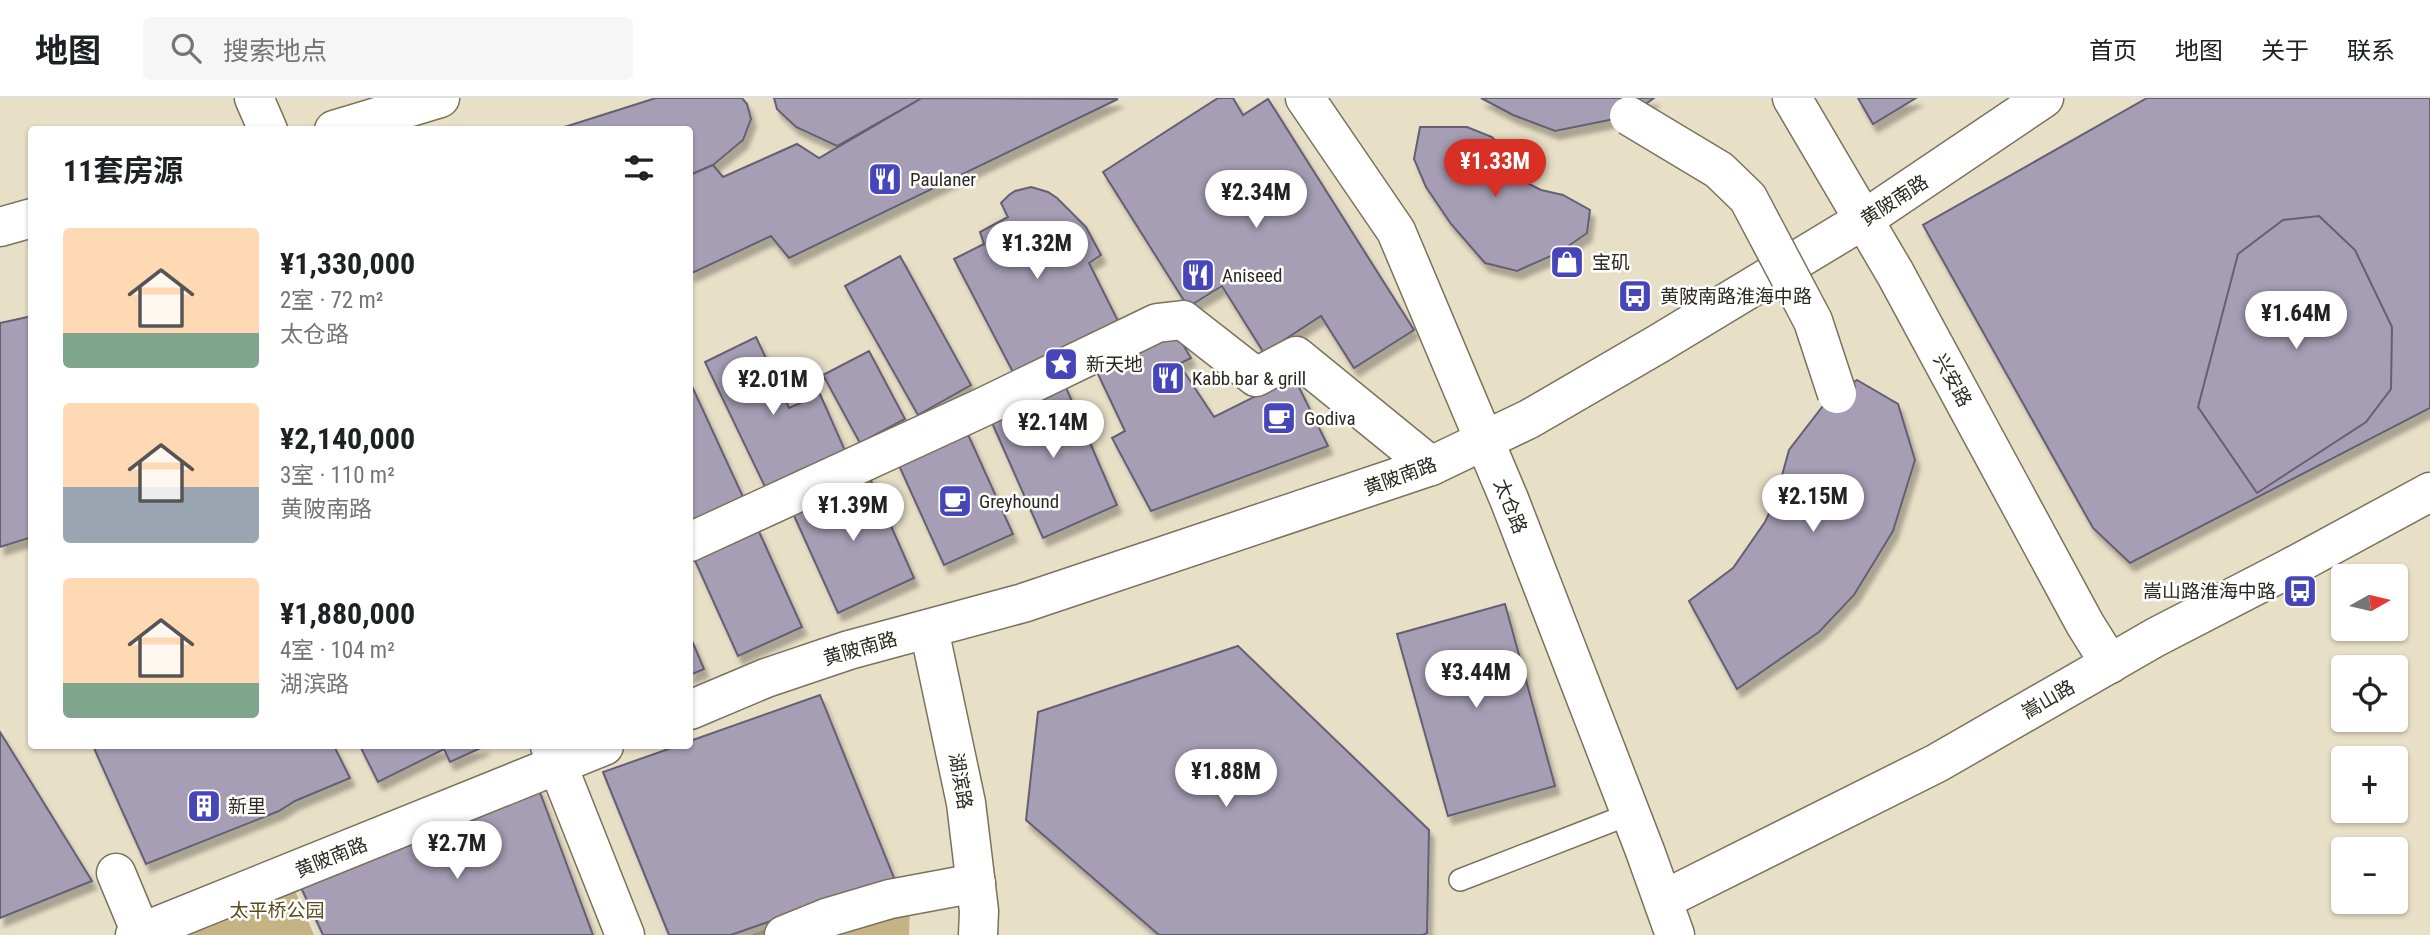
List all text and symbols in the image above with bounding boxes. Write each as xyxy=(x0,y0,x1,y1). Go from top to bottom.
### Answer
search box xyxy=(143,17,633,80)
icon: search xyxy=(167,29,205,67)
text: 地图 xyxy=(35,31,101,70)
text: 搜索地点 xyxy=(223,36,327,66)
text: 首页 xyxy=(2089,37,2137,65)
text: 地图 xyxy=(2175,37,2223,65)
text: 关于 xyxy=(2261,37,2309,65)
text: 联系 xyxy=(2347,37,2395,65)
pin: ¥1.33M xyxy=(1438,140,1552,199)
text: ¥1.33M xyxy=(1460,148,1530,175)
icon: filters xyxy=(620,149,658,187)
text: 11套房源 xyxy=(63,153,183,188)
restaurant icon: Paulaner xyxy=(866,160,904,198)
place label: Paulaner xyxy=(910,168,976,191)
pin: ¥2.34M xyxy=(1199,170,1313,230)
street label: 黄陂南路 xyxy=(1856,170,1932,231)
text: ¥2.34M xyxy=(1221,179,1291,206)
pin: ¥1.32M xyxy=(980,222,1094,281)
text: ¥1.32M xyxy=(1002,230,1072,257)
shop icon: 宝矶 xyxy=(1548,243,1586,281)
text: ¥1,330,000 xyxy=(280,246,415,281)
place label: 宝矶 xyxy=(1592,251,1630,274)
icon: home xyxy=(119,256,203,340)
restaurant icon: Aniseed xyxy=(1179,256,1217,294)
place label: Aniseed xyxy=(1222,264,1282,287)
bus stop icon: 黄陂南路淮海中路 xyxy=(1616,277,1654,315)
place label: 黄陂南路淮海中路 xyxy=(1660,285,1812,308)
text: 2室 · 72 m² xyxy=(280,287,383,314)
pin: ¥1.64M xyxy=(2239,292,2353,351)
text: ¥1.64M xyxy=(2261,300,2331,327)
text: 太仓路 xyxy=(280,321,349,348)
place icon: 新天地 xyxy=(1042,345,1080,383)
street label: 兴安路 xyxy=(1929,350,1976,411)
place label: 新天地 xyxy=(1086,353,1143,376)
pin: ¥2.01M xyxy=(716,358,830,417)
restaurant icon: Kabb bar & grill xyxy=(1149,359,1187,397)
text: ¥2.01M xyxy=(738,366,808,393)
place label: Kabb bar & grill xyxy=(1192,367,1306,390)
cafe icon: Godiva xyxy=(1260,399,1298,437)
pin: ¥2.14M xyxy=(996,400,1110,460)
place label: Godiva xyxy=(1304,407,1356,430)
text: ¥2.14M xyxy=(1018,409,1088,436)
text: ¥2,140,000 xyxy=(280,421,415,456)
icon: home xyxy=(119,431,203,515)
street label: 黄陂南路 xyxy=(1361,453,1440,500)
text: 3室 · 110 m² xyxy=(280,462,395,489)
pin: ¥2.15M xyxy=(1756,474,1870,534)
street label: 太仓路 xyxy=(1489,475,1532,537)
cafe icon: Greyhound xyxy=(936,482,974,520)
text: ¥2.15M xyxy=(1778,483,1848,510)
pin: ¥1.39M xyxy=(796,484,910,543)
place label: Greyhound xyxy=(979,490,1059,513)
text: ¥1.39M xyxy=(818,492,888,519)
text: 黄陂南路 xyxy=(280,496,372,523)
north arrow xyxy=(2331,564,2408,640)
map controls xyxy=(2331,564,2408,914)
bus stop icon: 嵩山路淮海中路 xyxy=(2281,572,2319,610)
place label: 嵩山路淮海中路 xyxy=(2143,580,2276,603)
text: ¥1,880,000 xyxy=(280,596,415,631)
icon: home xyxy=(119,606,203,690)
street label: 黄陂南路 xyxy=(820,627,900,670)
text: 4室 · 104 m² xyxy=(280,637,395,664)
pin: ¥3.44M xyxy=(1419,650,1533,710)
button: locate xyxy=(2331,655,2408,732)
text: ¥3.44M xyxy=(1441,659,1511,686)
text: 湖滨路 xyxy=(280,671,349,698)
street label: 嵩山路 xyxy=(2018,675,2079,724)
button: + xyxy=(2331,746,2408,823)
pin: ¥1.88M xyxy=(1169,750,1283,809)
street label: 湖滨路 xyxy=(944,751,977,811)
text: ¥1.88M xyxy=(1191,758,1261,785)
building icon: 新里 xyxy=(185,787,223,825)
place label: 新里 xyxy=(228,795,266,818)
pin: ¥2.7M xyxy=(408,822,506,881)
text: ¥2.7M xyxy=(428,830,486,857)
street label: 黄陂南路 xyxy=(292,833,371,882)
button: − xyxy=(2331,837,2408,914)
park label: 太平桥公园 xyxy=(229,899,325,922)

